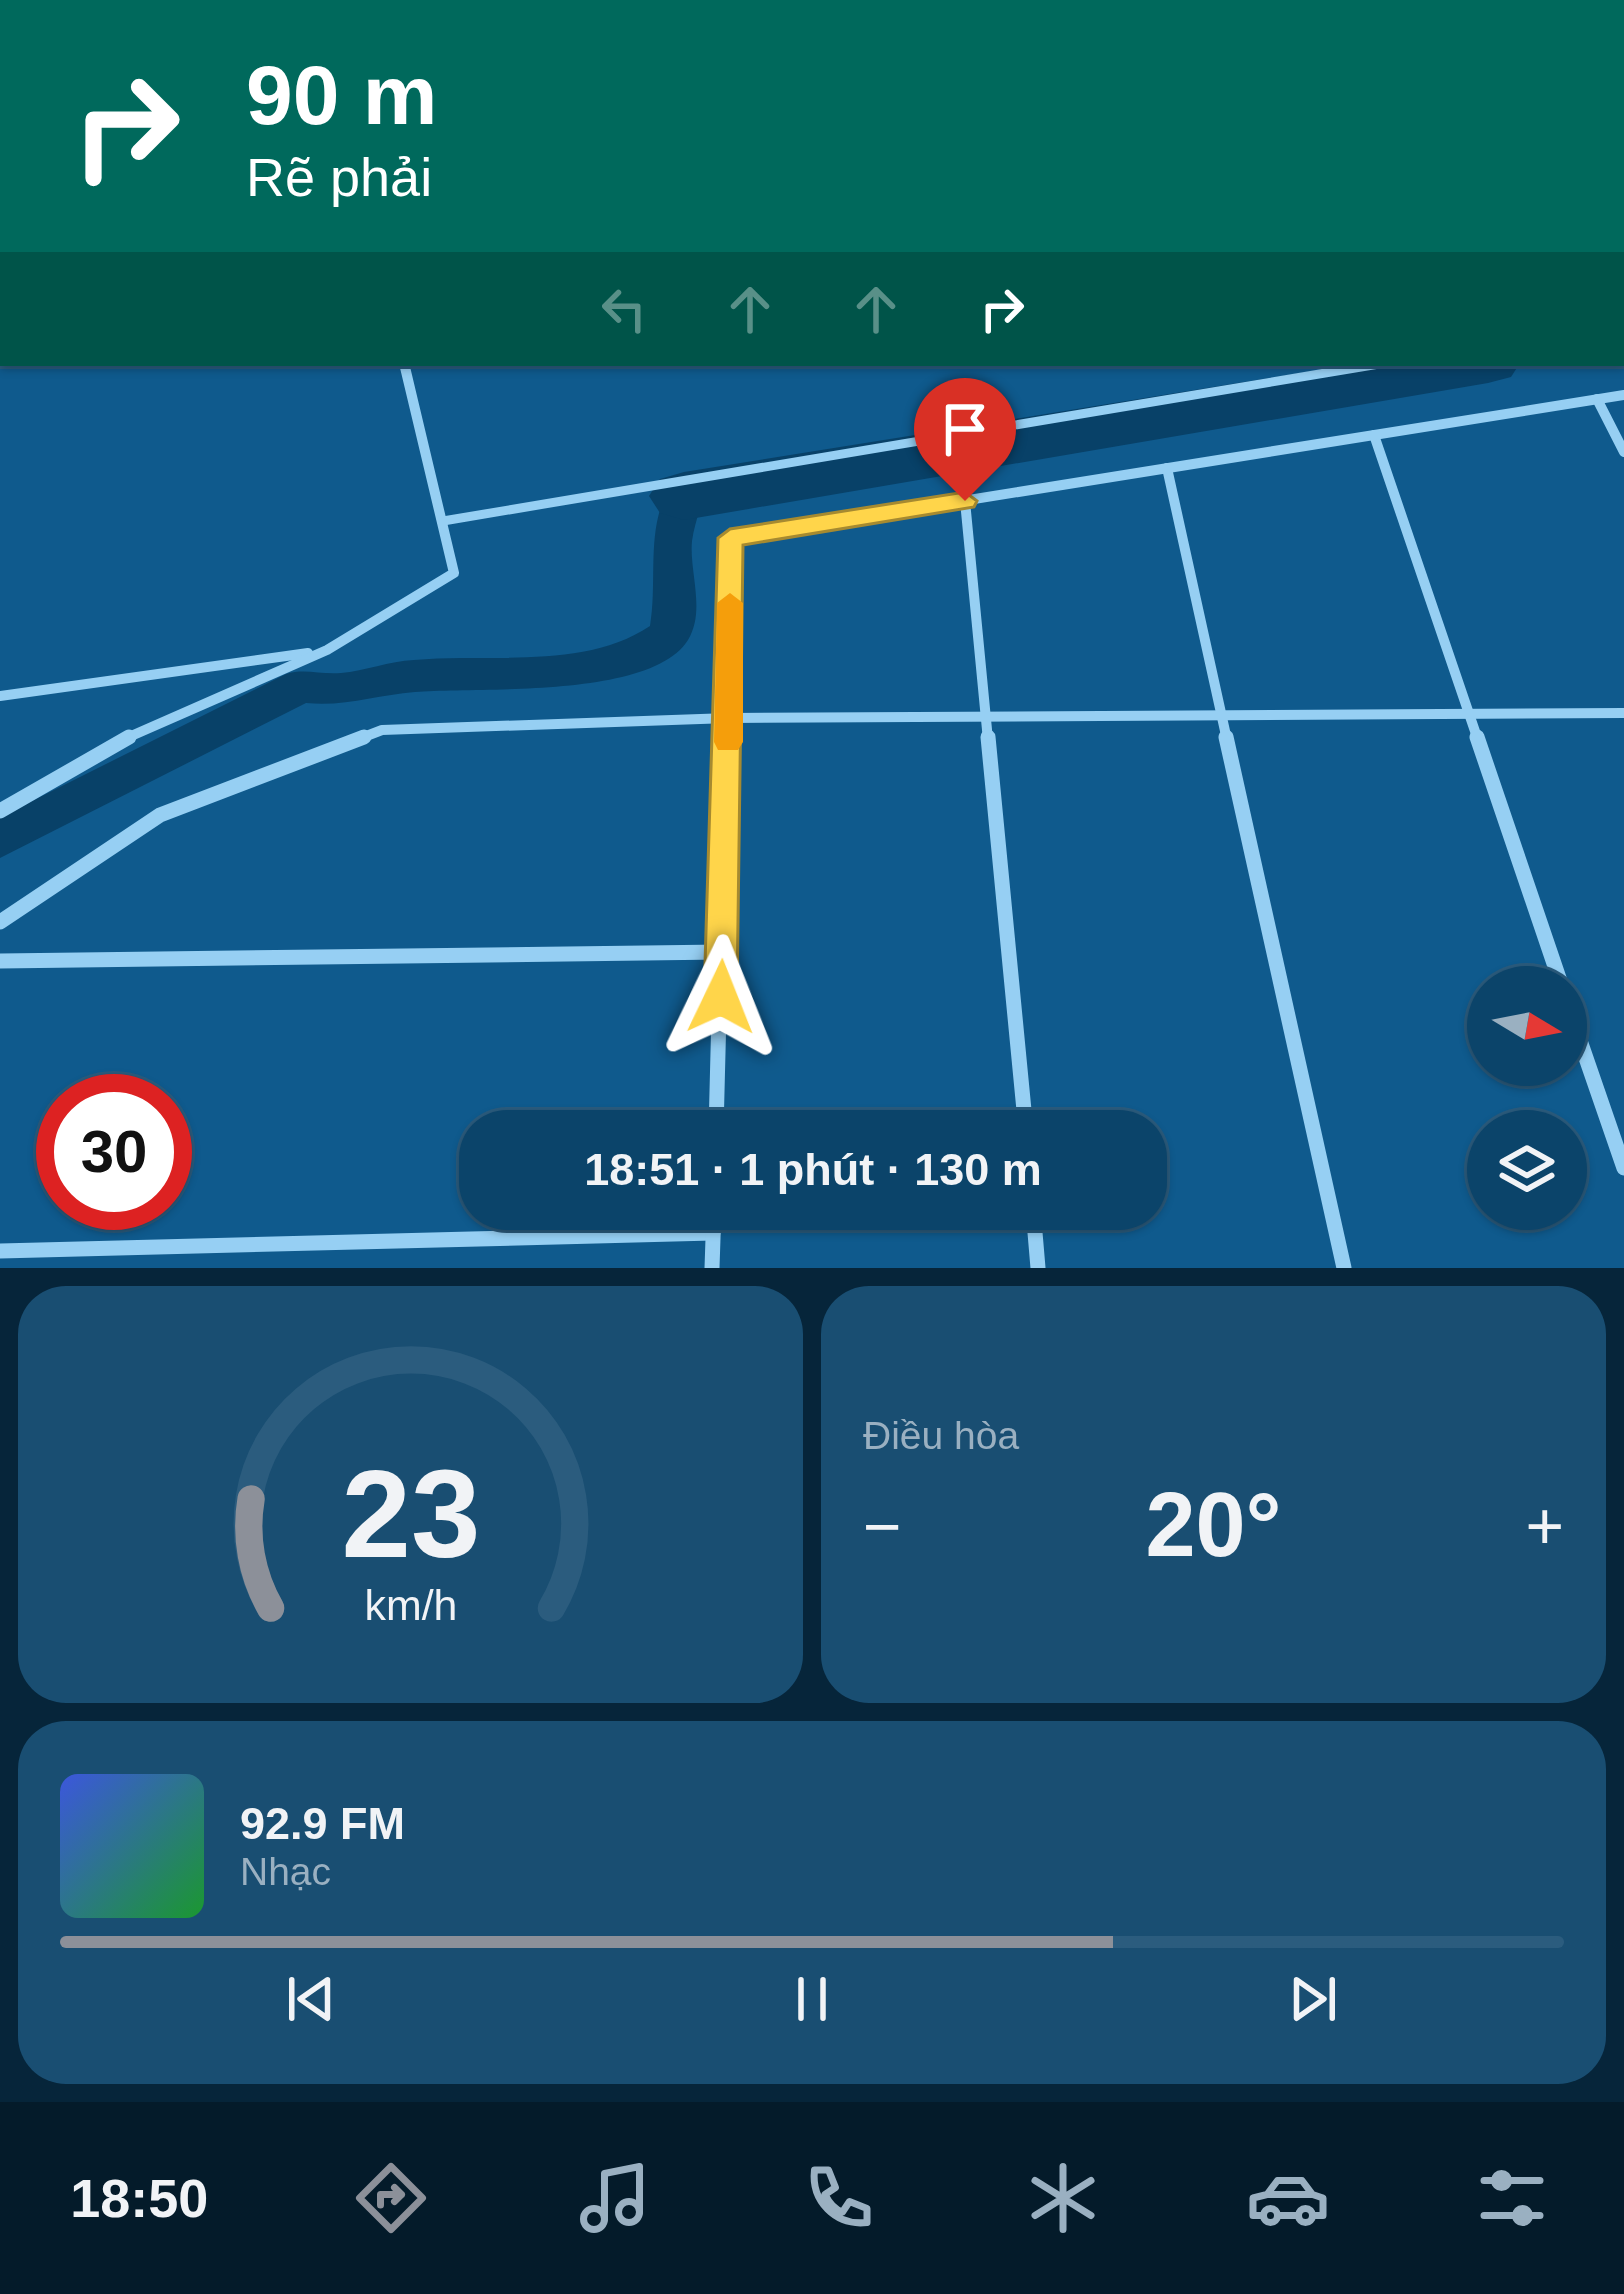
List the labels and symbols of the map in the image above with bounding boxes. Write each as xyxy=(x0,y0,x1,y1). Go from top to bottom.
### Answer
pin xyxy=(914,378,1016,501)
position arrow xyxy=(658,934,784,1060)
north arrow xyxy=(1467,966,1587,1086)
speed limit sign: 30 xyxy=(36,1074,192,1230)

